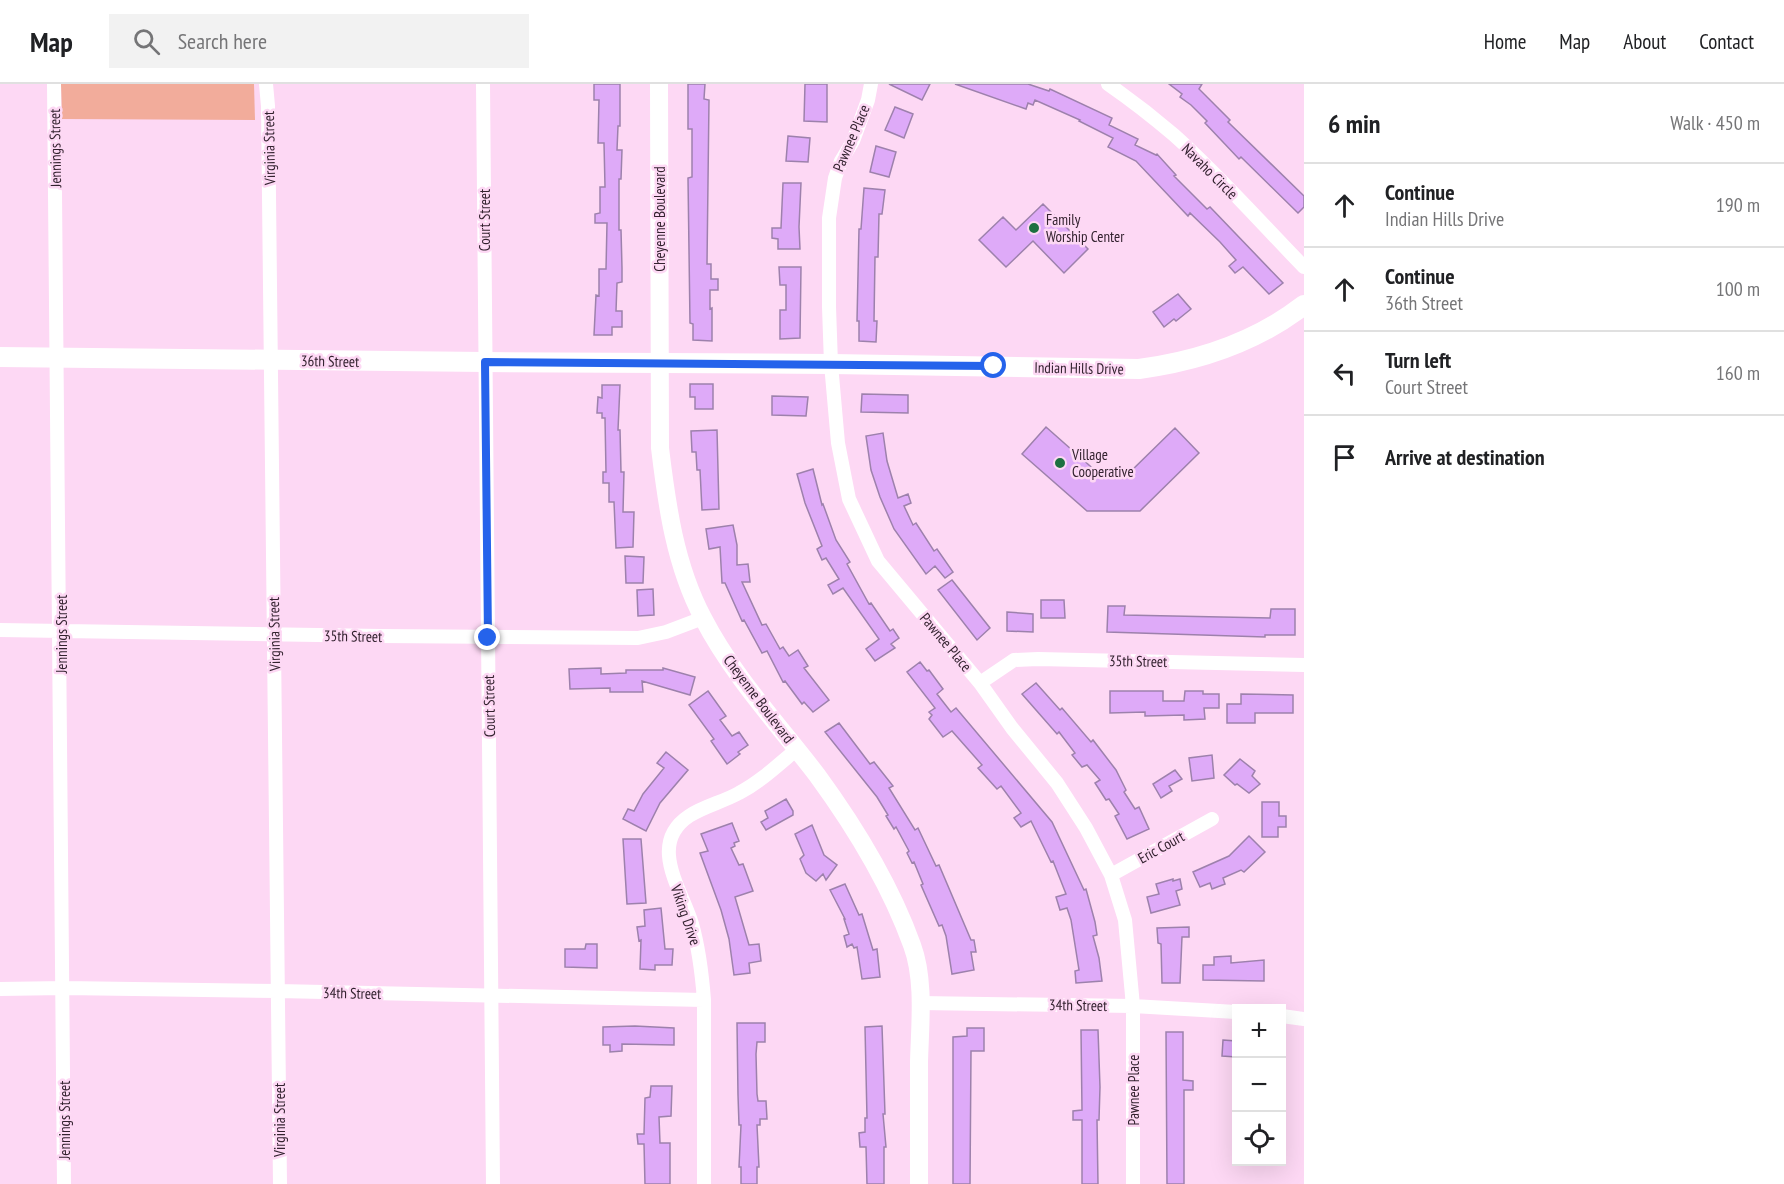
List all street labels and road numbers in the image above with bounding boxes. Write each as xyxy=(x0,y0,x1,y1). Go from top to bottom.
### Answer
street label: Pawnee Place xyxy=(828,102,874,174)
street label: Jennings Street xyxy=(45,109,65,188)
street label: Virginia Street xyxy=(259,111,279,186)
street label: Navaho Circle xyxy=(1178,139,1242,203)
street label: Cheyenne Boulevard xyxy=(650,166,669,272)
street label: Court Street xyxy=(475,189,494,251)
street label: 36th Street xyxy=(301,351,359,371)
street label: Indian Hills Drive xyxy=(1034,358,1124,378)
street label: Jennings Street xyxy=(52,595,71,674)
street label: Virginia Street xyxy=(264,597,284,672)
street label: Pawnee Place xyxy=(916,609,976,675)
street label: 35th Street xyxy=(324,626,382,646)
street label: Cheyenne Boulevard xyxy=(720,651,798,747)
street label: 35th Street xyxy=(1109,651,1167,671)
street label: Court Street xyxy=(479,675,499,737)
street label: Eric Court xyxy=(1134,827,1188,867)
street label: Viking Drive xyxy=(666,881,705,948)
street label: 34th Street xyxy=(323,983,381,1003)
street label: 34th Street xyxy=(1049,995,1107,1015)
street label: Pawnee Place xyxy=(1124,1055,1143,1125)
street label: Jennings Street xyxy=(55,1081,74,1160)
street label: Virginia Street xyxy=(270,1083,289,1158)

